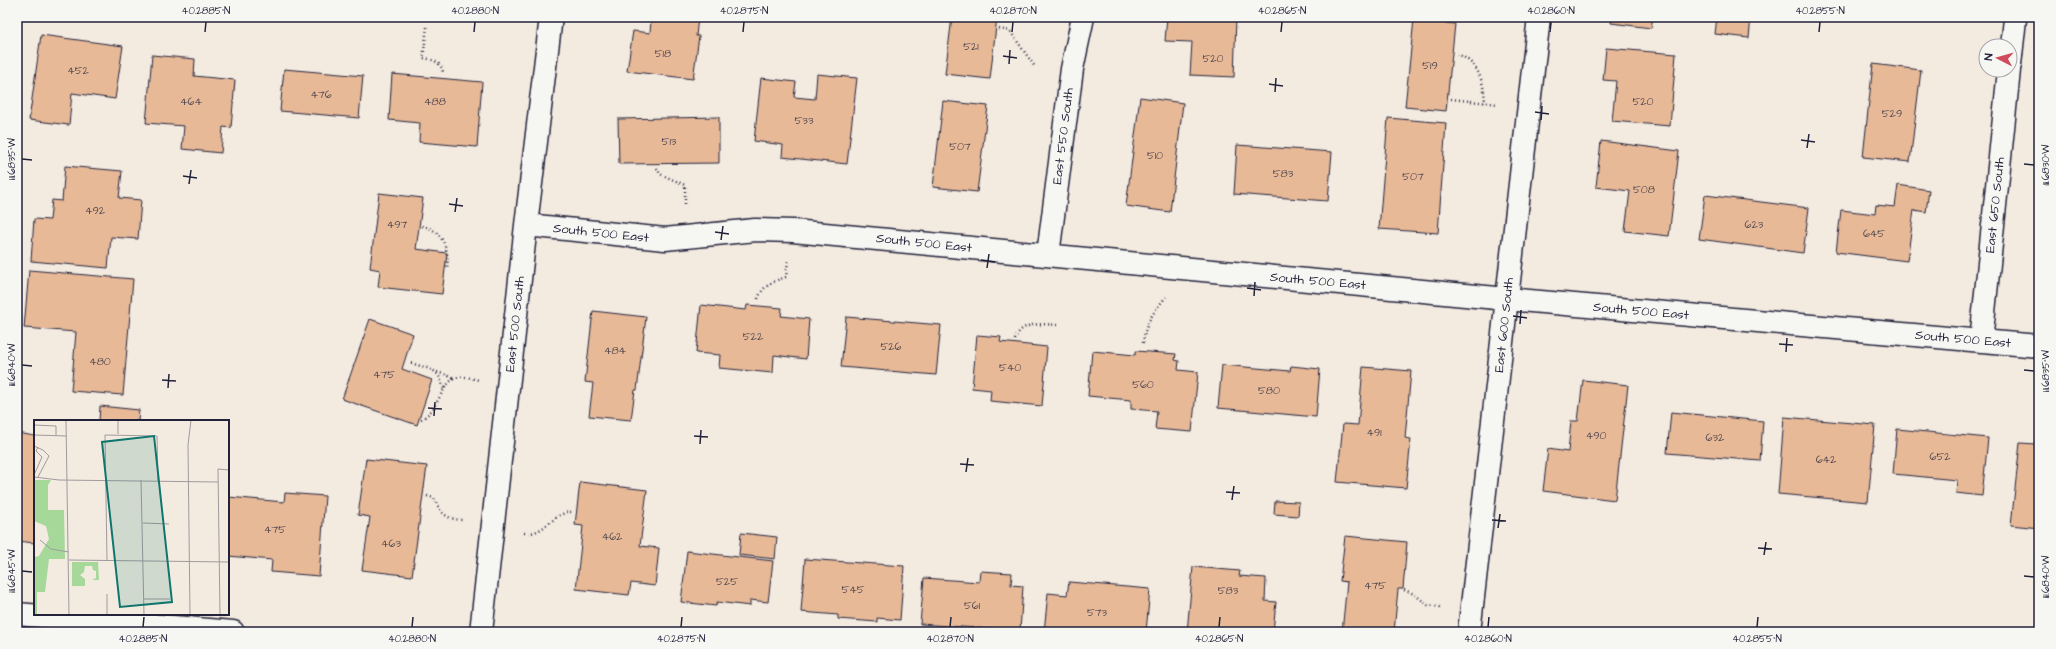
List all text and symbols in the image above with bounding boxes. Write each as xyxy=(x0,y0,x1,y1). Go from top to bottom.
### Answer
text: 40.2885°N xyxy=(182,4,230,18)
text: 40.2880°N xyxy=(451,4,499,18)
text: 40.2875°N xyxy=(720,4,768,18)
text: 40.2870°N xyxy=(989,4,1037,18)
text: 40.2865°N xyxy=(1258,4,1306,18)
text: 40.2860°N xyxy=(1527,4,1575,18)
text: 40.2855°N xyxy=(1795,4,1845,18)
north arrow xyxy=(1978,38,2018,78)
house number: 521 xyxy=(963,39,979,54)
house number: 518 xyxy=(655,46,671,61)
house number: 520 xyxy=(1202,51,1224,66)
text: N xyxy=(1981,53,1996,61)
house number: 519 xyxy=(1422,58,1438,73)
house number: 452 xyxy=(67,63,89,78)
street label: East 550 South xyxy=(1048,86,1078,185)
house number: 476 xyxy=(310,87,332,102)
house number: 464 xyxy=(180,94,202,109)
house number: 488 xyxy=(424,94,446,109)
house number: 520 xyxy=(1632,94,1654,109)
house number: 529 xyxy=(1882,106,1902,121)
house number: 533 xyxy=(795,113,814,128)
house number: 513 xyxy=(662,134,677,149)
text: 111.6835°W xyxy=(5,138,19,180)
house number: 507 xyxy=(949,139,971,154)
text: 111.6830°W xyxy=(2039,144,2053,186)
house number: 510 xyxy=(1147,148,1163,163)
street label: East 650 South xyxy=(1981,156,2009,254)
house number: 583 xyxy=(1273,166,1294,181)
house number: 507 xyxy=(1402,169,1424,184)
house number: 508 xyxy=(1633,182,1655,197)
house number: 492 xyxy=(85,203,106,218)
house number: 497 xyxy=(387,217,407,232)
house number: 623 xyxy=(1745,217,1764,232)
street label: South 500 East xyxy=(552,219,650,247)
house number: 645 xyxy=(1863,226,1885,241)
street label: South 500 East xyxy=(875,229,973,257)
street label: South 500 East xyxy=(1269,268,1367,294)
street label: East 500 South xyxy=(501,275,529,373)
street label: East 600 South xyxy=(1490,276,1518,373)
street label: South 500 East xyxy=(1592,298,1690,324)
street label: South 500 East xyxy=(1914,326,2012,352)
house number: 522 xyxy=(743,329,764,344)
house number: 526 xyxy=(881,339,902,354)
text: 111.6840°W xyxy=(5,343,19,386)
house number: 484 xyxy=(604,343,627,358)
text: 111.6835°W xyxy=(2039,350,2053,392)
house number: 480 xyxy=(89,354,111,369)
house number: 540 xyxy=(999,360,1021,375)
house number: 475 xyxy=(373,367,395,382)
house number: 560 xyxy=(1132,377,1154,392)
house number: 580 xyxy=(1258,383,1280,398)
inset map xyxy=(34,420,229,615)
house number: 491 xyxy=(1366,425,1382,440)
house number: 490 xyxy=(1586,428,1606,443)
house number: 632 xyxy=(1706,430,1725,445)
house number: 652 xyxy=(1930,449,1951,464)
house number: 642 xyxy=(1816,452,1837,467)
house number: 475 xyxy=(264,522,286,537)
house number: 462 xyxy=(602,529,623,544)
house number: 463 xyxy=(381,536,401,551)
text: 111.6845°W xyxy=(5,549,19,593)
text: 111.6840°W xyxy=(2039,555,2053,598)
house number: 525 xyxy=(716,574,738,589)
house number: 475 xyxy=(1364,578,1386,593)
house number: 545 xyxy=(841,582,865,597)
house number: 583 xyxy=(1218,583,1239,598)
house number: 561 xyxy=(964,598,981,613)
house number: 573 xyxy=(1087,605,1107,620)
text: 40.2885°N xyxy=(119,632,167,646)
text: 40.2880°N xyxy=(388,632,436,646)
text: 40.2875°N xyxy=(657,632,705,646)
text: 40.2870°N xyxy=(926,632,974,646)
text: 40.2865°N xyxy=(1195,632,1243,646)
text: 40.2860°N xyxy=(1464,632,1512,646)
text: 40.2855°N xyxy=(1732,632,1782,646)

